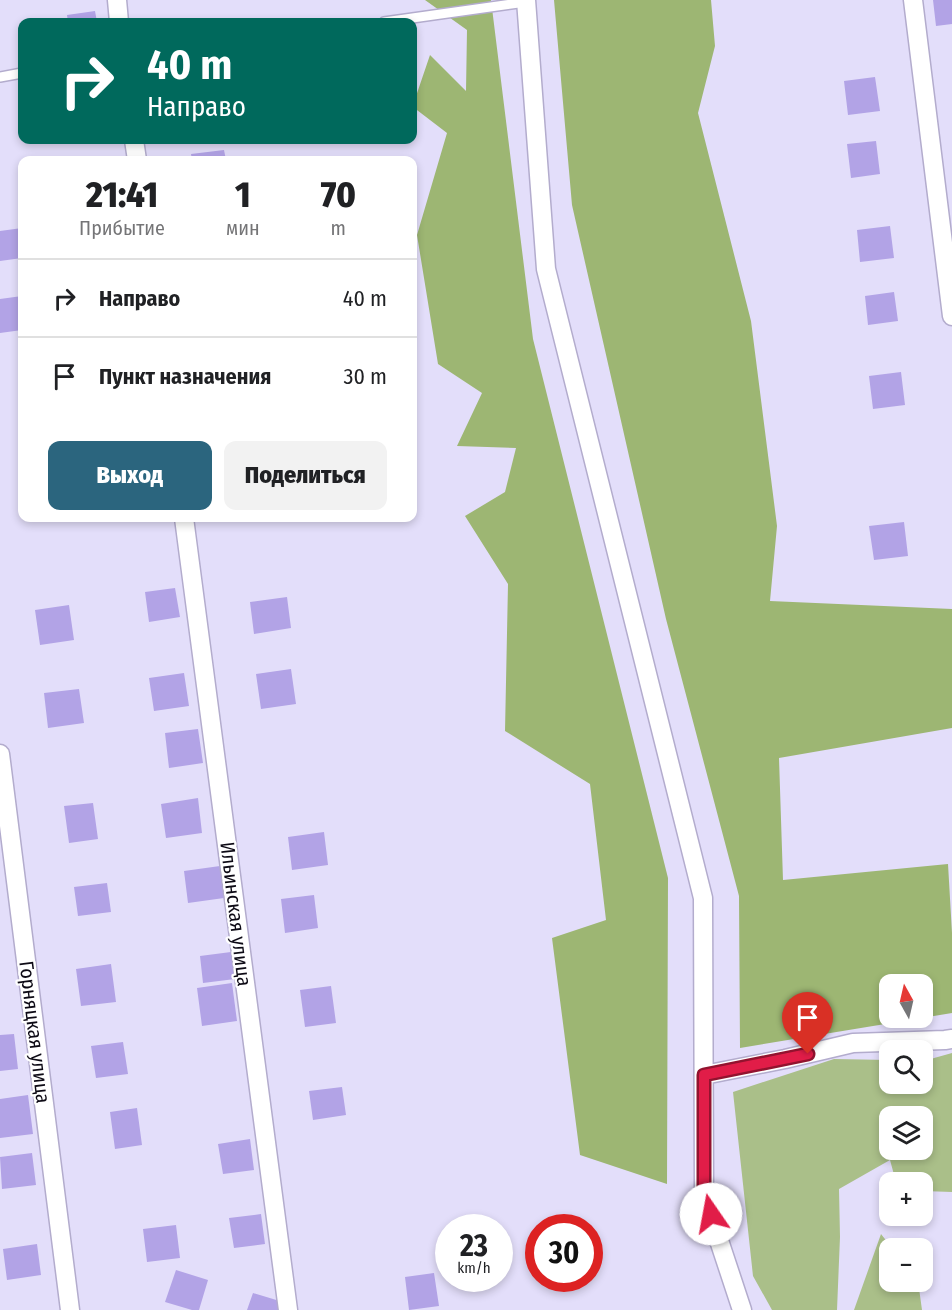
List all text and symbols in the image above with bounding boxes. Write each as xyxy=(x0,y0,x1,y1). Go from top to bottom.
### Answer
text: 40 m xyxy=(147,40,232,90)
icon: right xyxy=(48,42,126,120)
text: Направо xyxy=(147,91,246,123)
text: 21:41 xyxy=(86,173,158,217)
text: 1 xyxy=(235,173,251,217)
text: 70 xyxy=(321,173,356,217)
text: Прибытие xyxy=(79,216,165,240)
text: мин xyxy=(226,216,260,240)
text: m xyxy=(331,216,346,240)
icon: right xyxy=(48,282,81,315)
text: Направо xyxy=(99,285,180,312)
text: 40 m xyxy=(343,285,387,312)
icon: arrive xyxy=(48,360,81,393)
text: Пункт назначения xyxy=(99,363,271,390)
text: 30 m xyxy=(344,363,387,390)
button: Выход xyxy=(48,441,212,510)
button: Поделиться xyxy=(224,441,387,510)
street label: Ильинская улица xyxy=(215,840,257,988)
street label: Горняцкая улица xyxy=(14,960,56,1104)
north arrow xyxy=(879,974,933,1028)
map controls xyxy=(879,974,933,1292)
pin xyxy=(782,992,833,1054)
icon: arrive xyxy=(791,1001,824,1034)
button: search xyxy=(879,1040,933,1094)
button: layers xyxy=(879,1106,933,1160)
button: + xyxy=(879,1172,933,1226)
position arrow xyxy=(679,1182,743,1246)
speed limit sign: 30 xyxy=(525,1214,603,1292)
text: 23 xyxy=(460,1228,488,1264)
button: − xyxy=(879,1238,933,1292)
text: km/h xyxy=(457,1259,491,1277)

